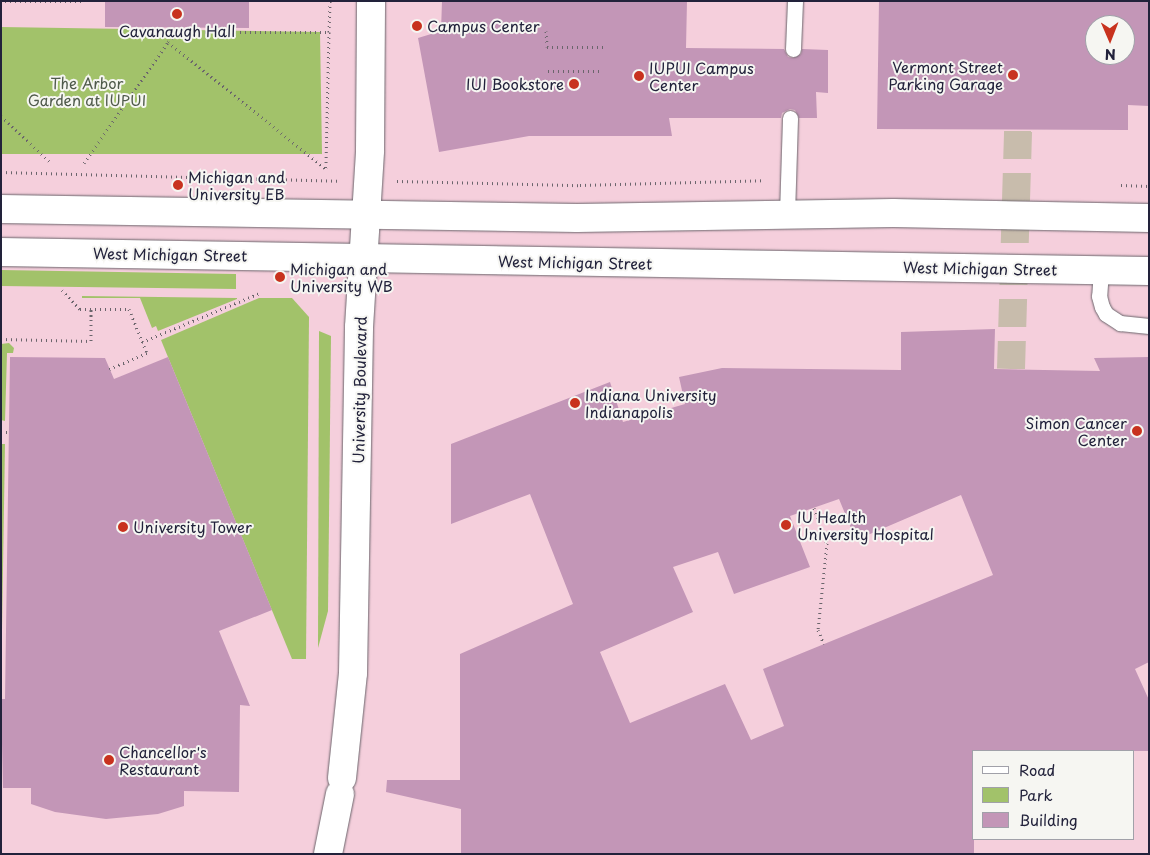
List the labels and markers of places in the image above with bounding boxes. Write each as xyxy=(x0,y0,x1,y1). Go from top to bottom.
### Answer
marker: Cavanaugh Hall xyxy=(171,8,183,20)
place label: Campus Center xyxy=(427,17,540,35)
marker: Campus Center xyxy=(411,20,423,32)
place label: Cavanaugh Hall xyxy=(119,22,235,40)
place label: Vermont Street Parking Garage xyxy=(888,57,1003,92)
place label: IUPUI Campus Center xyxy=(649,58,755,93)
marker: Vermont Street Parking Garage xyxy=(1007,69,1019,81)
marker: IUPUI Campus Center xyxy=(633,70,645,82)
place label: IUI Bookstore xyxy=(466,75,564,93)
marker: IUI Bookstore xyxy=(568,78,580,90)
place label: Michigan and University EB xyxy=(188,167,285,202)
marker: Michigan and University EB xyxy=(172,179,184,191)
place label: Michigan and University WB xyxy=(290,259,392,294)
marker: Michigan and University WB xyxy=(274,271,286,283)
place label: Indiana University Indianapolis xyxy=(585,385,717,420)
marker: Indiana University Indianapolis xyxy=(569,397,581,409)
place label: Simon Cancer Center xyxy=(1026,413,1127,448)
marker: Simon Cancer Center xyxy=(1131,425,1143,437)
place label: IU Health University Hospital xyxy=(797,507,934,542)
place label: University Tower xyxy=(133,518,252,536)
marker: IU Health University Hospital xyxy=(779,518,793,532)
marker: University Tower xyxy=(117,521,129,533)
place label: Chancellor's Restaurant xyxy=(119,742,207,777)
marker: Chancellor's Restaurant xyxy=(103,754,115,766)

